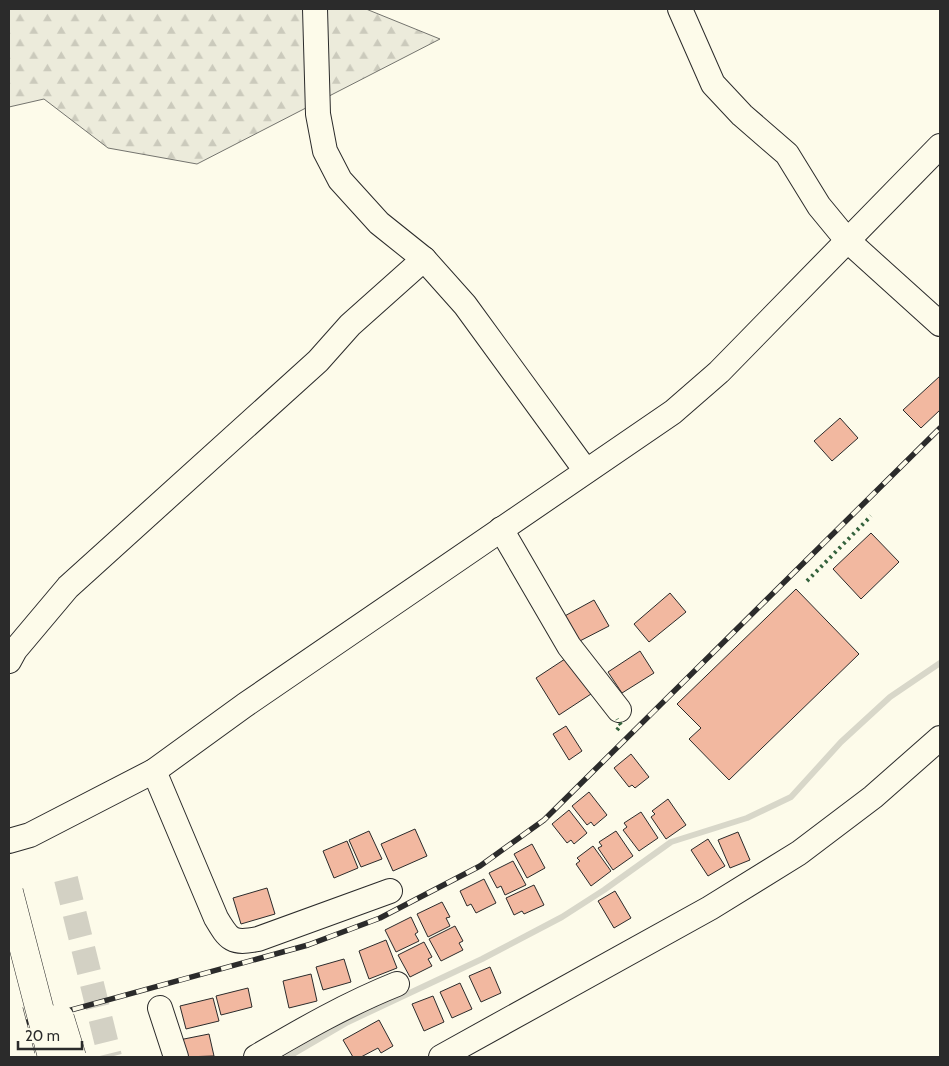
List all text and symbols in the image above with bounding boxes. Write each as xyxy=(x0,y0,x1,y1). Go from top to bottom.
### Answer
scale bar xyxy=(18,1018,81,1050)
text: 20 m xyxy=(25,1027,60,1045)

